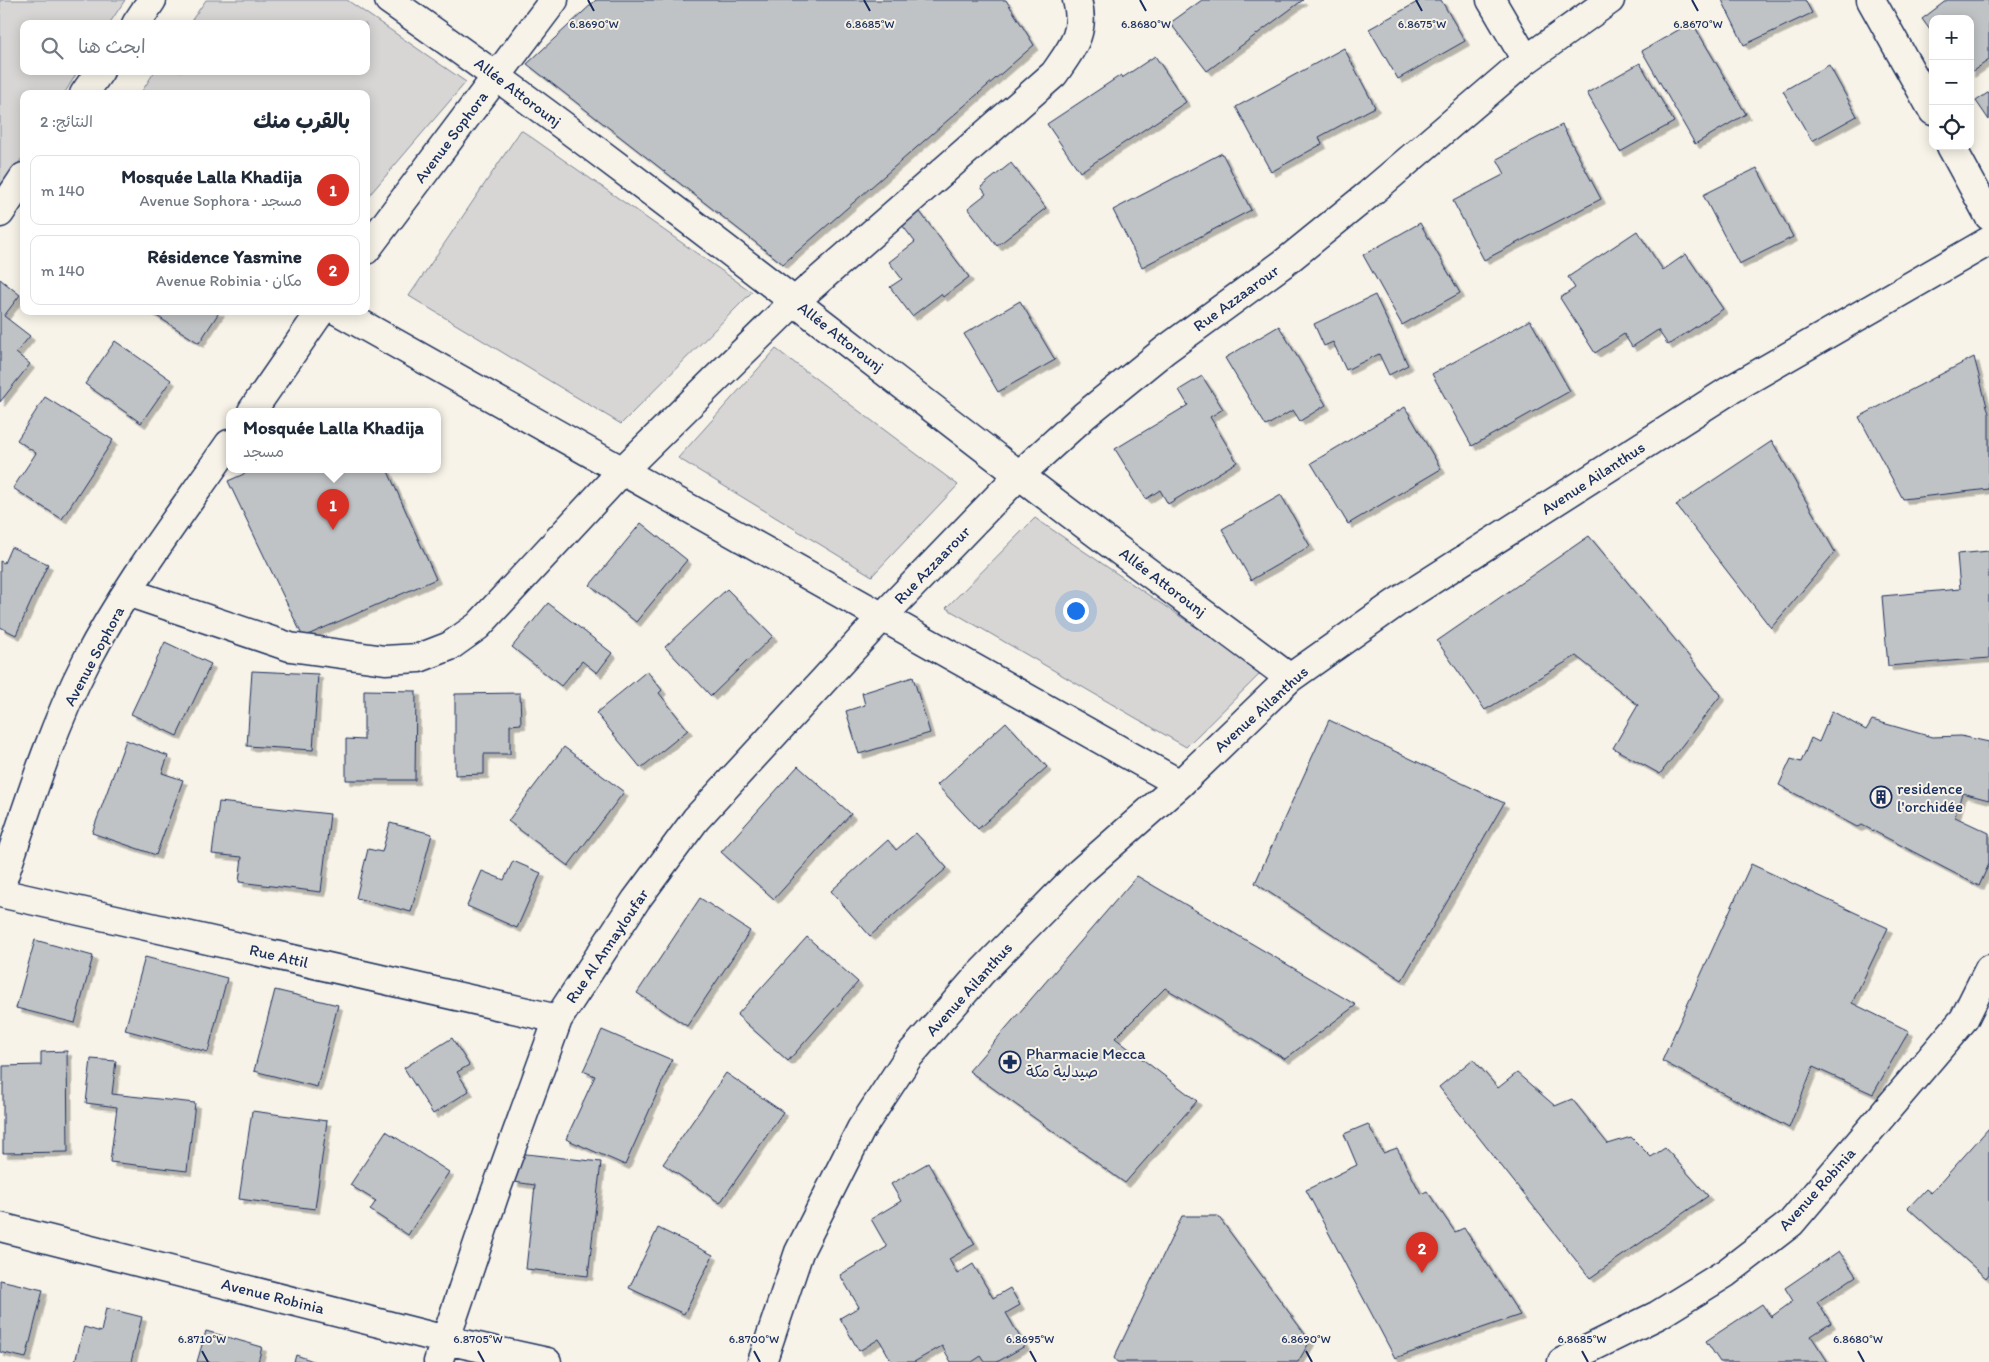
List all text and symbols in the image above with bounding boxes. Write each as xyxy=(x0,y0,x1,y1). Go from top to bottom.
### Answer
map controls xyxy=(1929,15,1974,150)
button: + xyxy=(1929,15,1974,60)
text: 6.8690°W xyxy=(569,17,619,31)
text: 6.8685°W xyxy=(846,17,894,31)
text: 6.8680°W xyxy=(1121,17,1171,31)
text: 6.8675°W xyxy=(1398,17,1446,31)
text: 6.8670°W xyxy=(1673,17,1723,31)
search box xyxy=(20,20,370,75)
icon: search xyxy=(38,34,66,62)
text: ابحث هنا xyxy=(78,35,146,58)
street label: Allée Attorounj xyxy=(471,53,565,131)
button: − xyxy=(1929,60,1974,105)
street label: Avenue Sophora xyxy=(410,87,492,187)
button: locate xyxy=(1929,105,1974,150)
text: بالقرب منك xyxy=(253,108,350,133)
text: النتائج: 2 xyxy=(40,112,93,131)
text: Mosquée Lalla Khadija xyxy=(121,165,302,188)
text: 140 m xyxy=(41,181,85,200)
text: 1 xyxy=(329,181,337,200)
text: مسجد · Avenue Sophora xyxy=(140,191,302,210)
text: Résidence Yasmine xyxy=(147,245,302,268)
street label: Rue Azzaarour xyxy=(1190,260,1283,335)
text: 140 m xyxy=(41,261,85,280)
text: 2 xyxy=(329,261,337,280)
text: مكان · Avenue Robinia xyxy=(156,271,302,290)
street label: Allée Attorounj xyxy=(794,298,888,376)
popup xyxy=(226,408,441,473)
text: Mosquée Lalla Khadija xyxy=(243,416,424,439)
street label: Avenue Ailanthus xyxy=(1538,437,1648,519)
text: مسجد xyxy=(243,442,284,461)
pin: 1 xyxy=(317,489,349,530)
street label: Rue Azzaarour xyxy=(890,522,974,608)
street label: Allée Attorounj xyxy=(1116,543,1210,621)
your location xyxy=(1063,598,1089,624)
street label: Avenue Sophora xyxy=(60,602,129,709)
street label: Avenue Ailanthus xyxy=(1210,662,1312,756)
place label: residence l'orchidée xyxy=(1897,779,1963,816)
building icon: residence l'orchidée xyxy=(1869,785,1893,809)
street label: Rue Al Annayloufar xyxy=(562,885,653,1007)
street label: Avenue Ailanthus xyxy=(922,938,1016,1040)
street label: Rue Attil xyxy=(248,940,311,972)
place label: Pharmacie Mecca صيدلية مكة xyxy=(1026,1044,1146,1081)
pharmacy icon: Pharmacie Mecca صيدلية مكة xyxy=(998,1050,1022,1074)
street label: Avenue Robinia xyxy=(1775,1143,1860,1234)
pin: 2 xyxy=(1406,1232,1438,1273)
street label: Avenue Robinia xyxy=(220,1274,327,1318)
text: 6.8710°W xyxy=(178,1332,226,1346)
text: 6.8705°W xyxy=(453,1332,503,1346)
text: 6.8700°W xyxy=(729,1332,779,1346)
text: 6.8695°W xyxy=(1006,1332,1054,1346)
text: 6.8690°W xyxy=(1281,1332,1331,1346)
text: 6.8685°W xyxy=(1558,1332,1606,1346)
text: 6.8680°W xyxy=(1833,1332,1883,1346)

